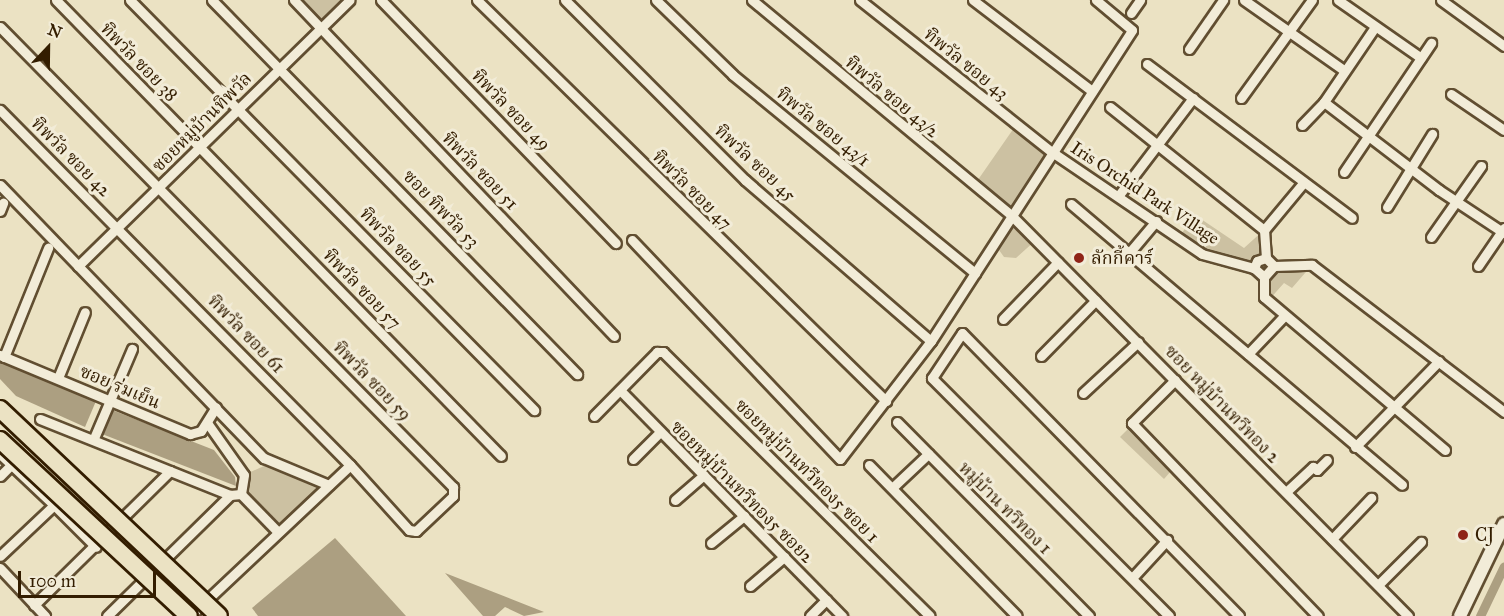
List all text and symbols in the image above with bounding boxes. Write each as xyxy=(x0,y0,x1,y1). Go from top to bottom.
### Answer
north arrow xyxy=(18,18,78,78)
street label: ทิพวัล ซอย 38 xyxy=(96,18,182,106)
text: N xyxy=(45,19,65,42)
street label: ทิพวัล ซอย 43 xyxy=(920,24,1012,104)
street label: ทิพวัล ซอย 43/2 xyxy=(841,52,943,142)
street label: ทิพวัล ซอย 49 xyxy=(467,65,555,155)
street label: ซอยหมู่บ้านทิพวัล xyxy=(148,68,256,176)
street label: ทิพวัล ซอย 43/1 xyxy=(772,83,874,171)
street label: ทิพวัล ซอย 42 xyxy=(27,113,115,201)
street label: ทิพวัล ซอย 45 xyxy=(710,120,800,206)
street label: ทิพวัล ซอย 51 xyxy=(437,127,523,215)
street label: Iris Orchid Park Village xyxy=(1067,137,1223,249)
street label: ทิพวัล ซอย 47 xyxy=(648,146,736,234)
street label: ซอย ทิพวัล 53 xyxy=(398,165,484,253)
street label: ทิพวัล ซอย 55 xyxy=(355,203,441,291)
street label: ทิพวัล ซอย 57 xyxy=(319,245,405,333)
place label: ลักกี้คาร์ xyxy=(1091,247,1153,269)
marker: ลักกี้คาร์ xyxy=(1072,251,1086,265)
street label: ทิพวัล ซอย 61 xyxy=(203,290,289,378)
street label: ทิพวัล ซอย 59 xyxy=(329,337,415,425)
street label: ซอย หมู่บ้านทวีทอง 2 xyxy=(1160,340,1284,468)
street label: ซอย ร่มเย็น xyxy=(76,360,164,414)
street label: ซอยหมู่บ้านทวีทอง5 ซอย 1 xyxy=(730,394,884,548)
street label: ซอยหมู่บ้านทวีทอง5 ซอย2 xyxy=(666,416,818,568)
street label: หมู่บ้าน ทวีทอง 1 xyxy=(954,457,1056,559)
place label: CJ xyxy=(1475,524,1495,546)
marker: CJ xyxy=(1456,528,1470,542)
scale bar xyxy=(21,559,159,597)
text: 100 m xyxy=(29,570,76,592)

